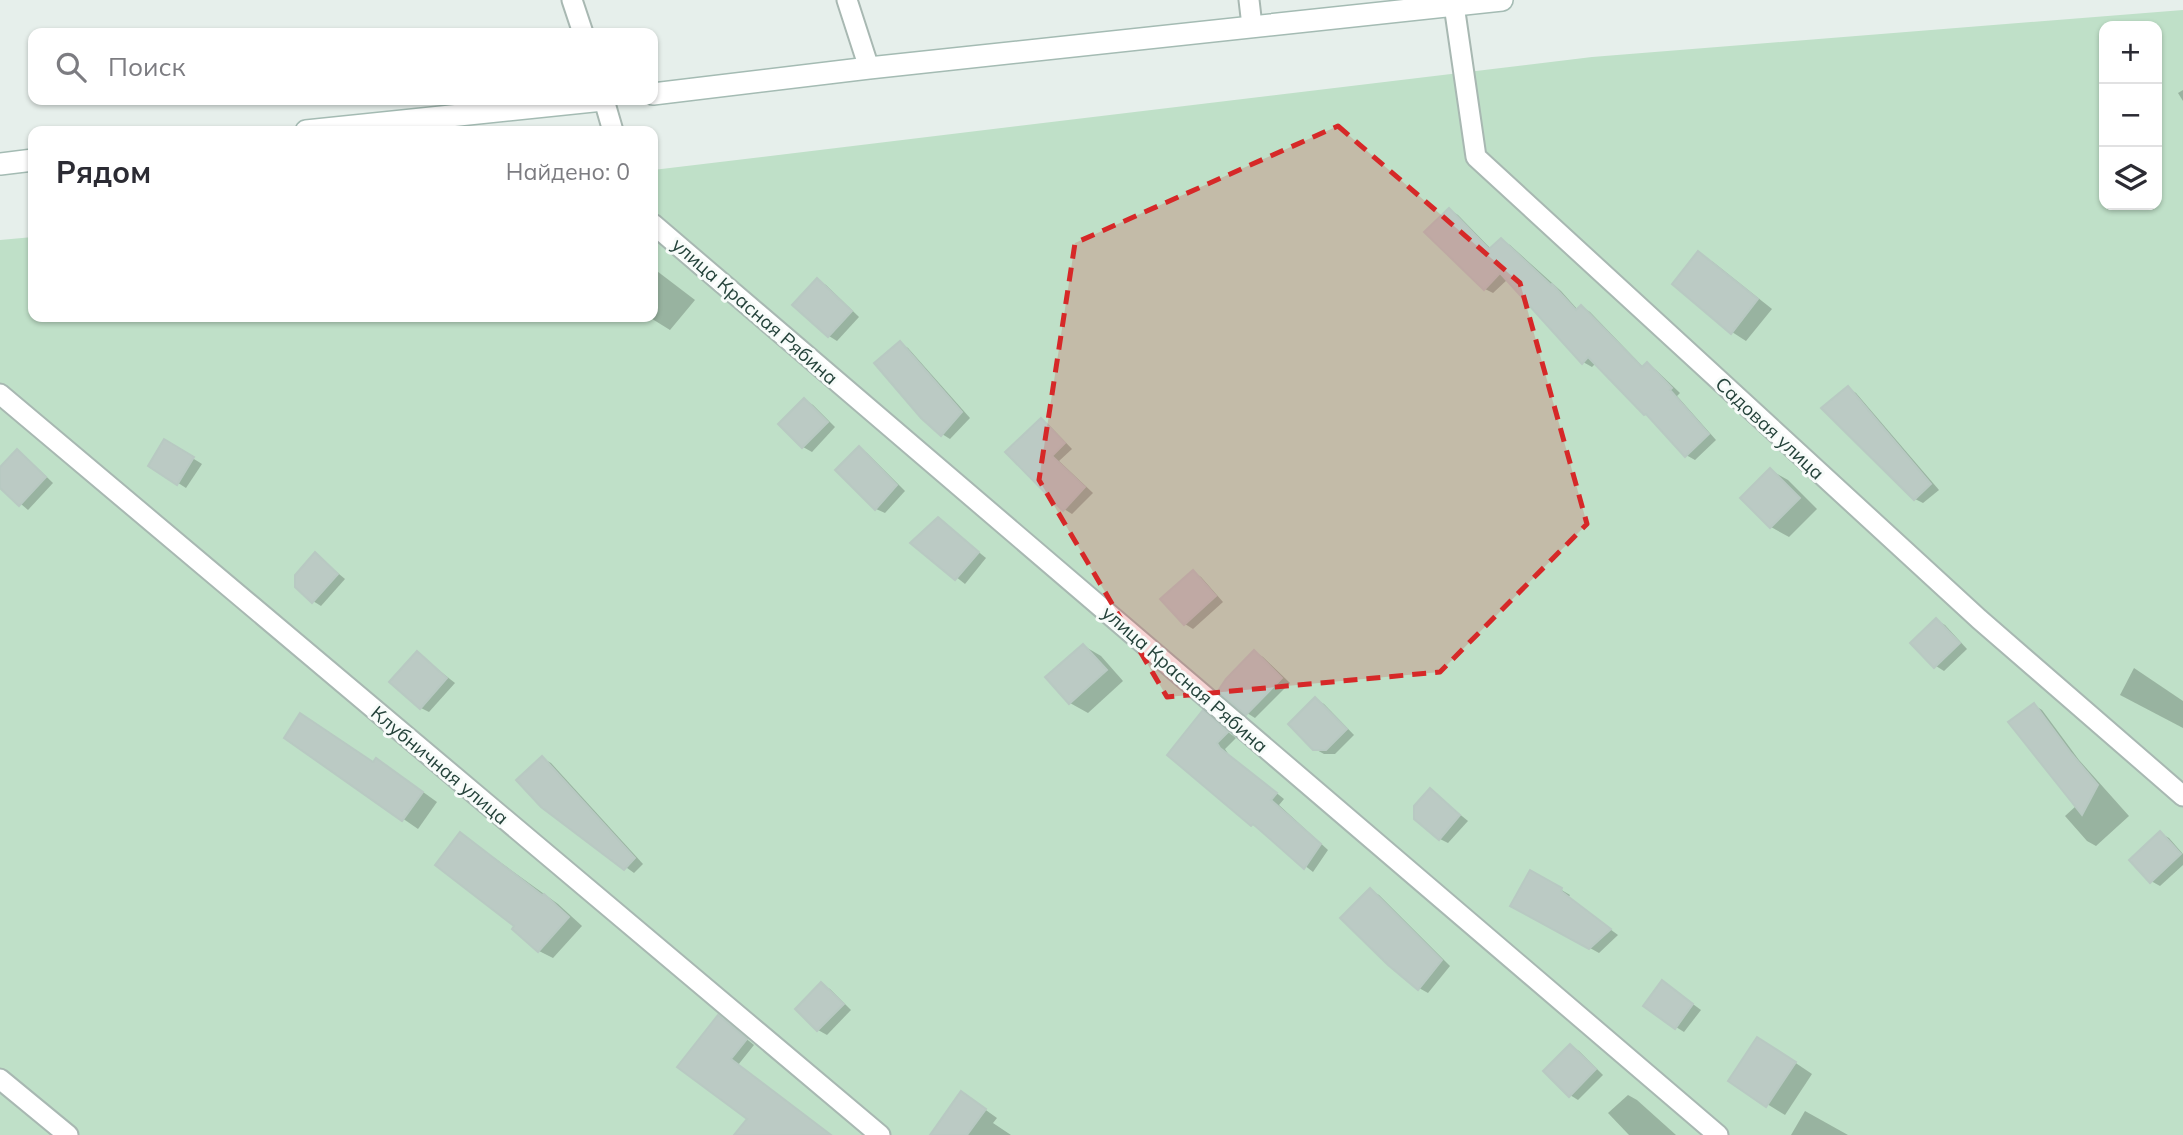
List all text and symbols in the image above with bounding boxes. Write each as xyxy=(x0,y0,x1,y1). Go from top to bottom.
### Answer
map controls xyxy=(2099,21,2162,210)
button: + xyxy=(2099,21,2162,84)
search box xyxy=(28,28,658,105)
icon: search xyxy=(52,48,90,86)
text: Поиск xyxy=(108,50,186,83)
button: − xyxy=(2099,84,2162,147)
button: layers xyxy=(2099,147,2162,210)
text: Рядом xyxy=(56,153,151,191)
text: Найдено: 0 xyxy=(506,157,630,186)
street label: улица Красная Рябина xyxy=(667,232,843,390)
street label: Садовая улица xyxy=(1711,372,1829,484)
street label: улица Красная Рябина xyxy=(1097,600,1273,758)
street label: Клубничная улица xyxy=(366,701,514,829)

